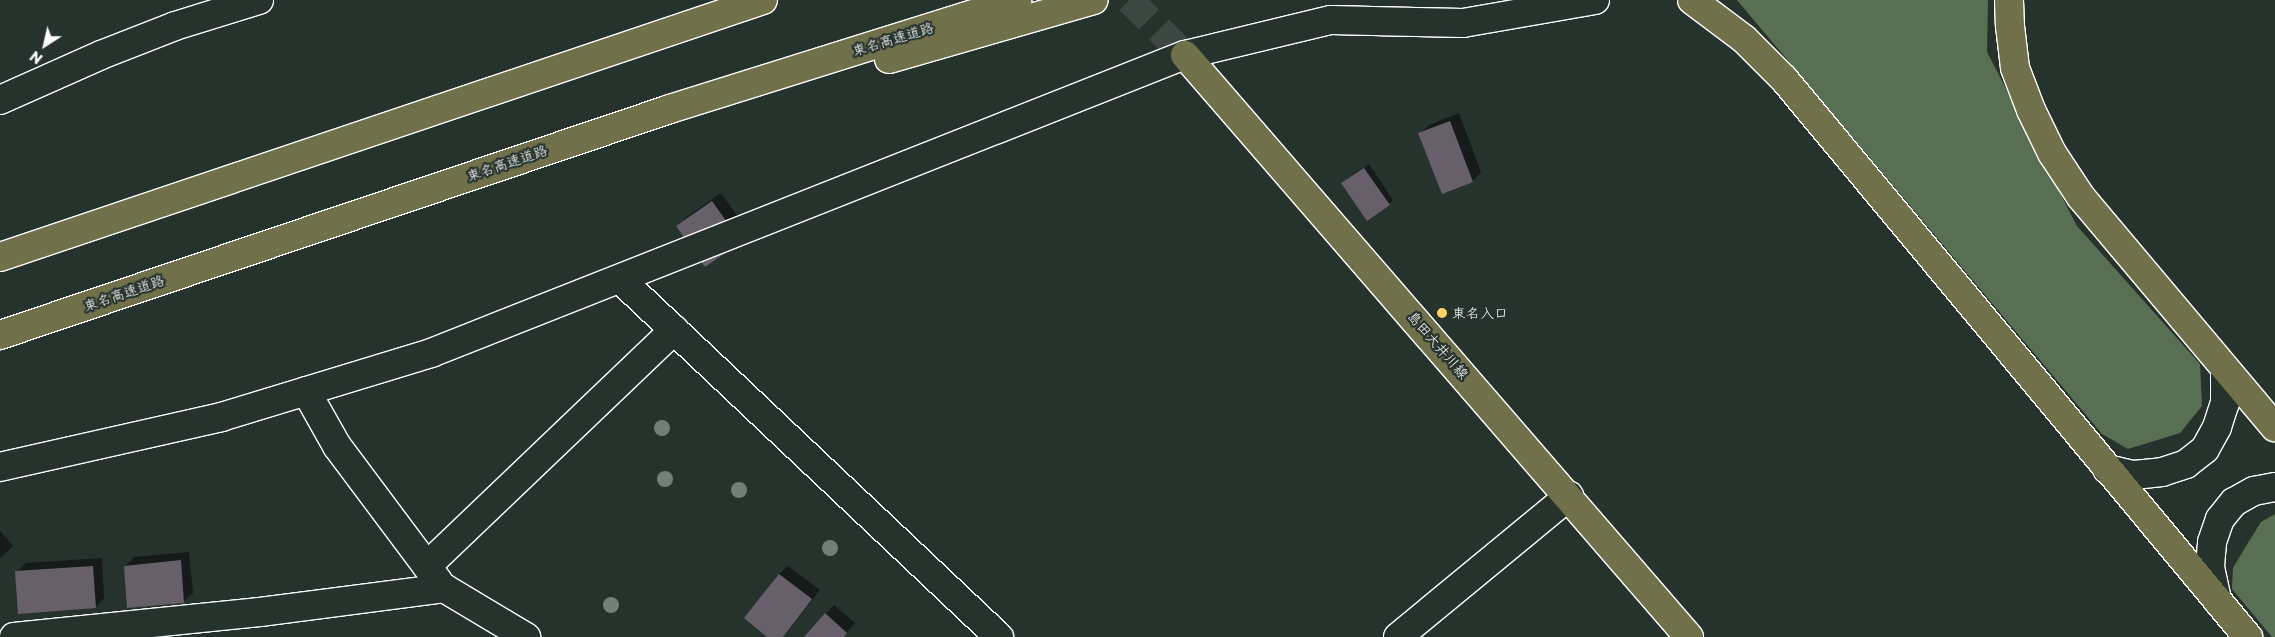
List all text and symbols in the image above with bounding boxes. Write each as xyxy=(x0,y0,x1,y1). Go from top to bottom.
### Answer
street label: 東名高速道路 xyxy=(850,19,936,59)
north arrow xyxy=(20,20,70,70)
text: N xyxy=(26,46,47,69)
street label: 東名高速道路 xyxy=(465,141,549,185)
street label: 東名高速道路 xyxy=(82,271,166,315)
place label: 東名入口 xyxy=(1452,305,1508,321)
marker: 東名入口 xyxy=(1436,307,1448,319)
street label: 島田大井川線 xyxy=(1404,308,1472,382)

